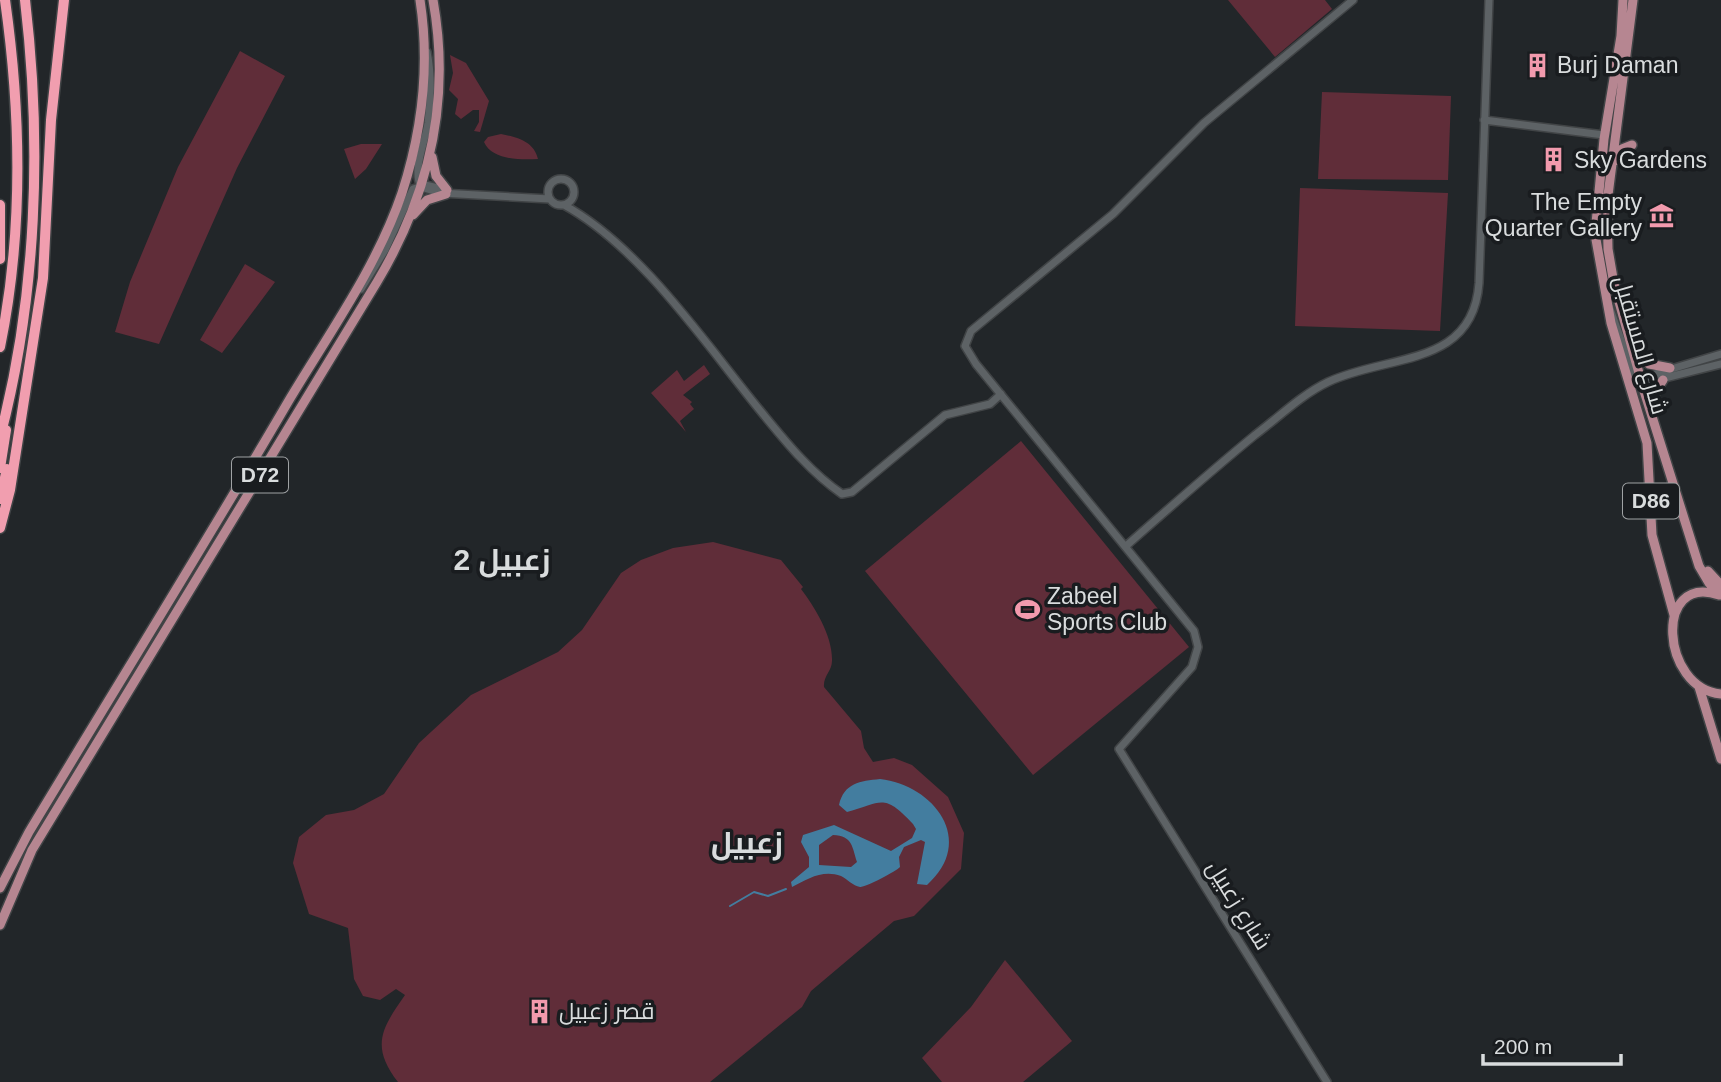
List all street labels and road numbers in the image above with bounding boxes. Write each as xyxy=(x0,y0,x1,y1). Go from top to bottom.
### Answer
street label: شارع المستقبل xyxy=(1606,273,1673,418)
road number: D72 xyxy=(232,458,288,492)
road number: D86 xyxy=(1623,484,1679,518)
street label: شارع زعبيل xyxy=(1199,856,1277,956)

